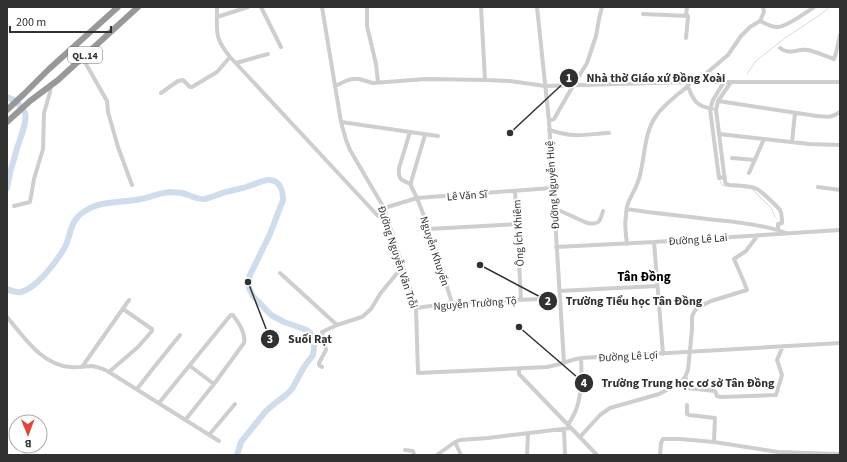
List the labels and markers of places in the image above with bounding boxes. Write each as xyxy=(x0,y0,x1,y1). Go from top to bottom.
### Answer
callout: Nhà thờ Giáo xứ Đồng Xoài xyxy=(559,66,733,90)
callout: Trường Tiểu học Tân Đồng xyxy=(538,289,710,313)
callout: Suối Rạt xyxy=(260,327,340,351)
callout: Trường Trung học cơ sở Tân Đồng xyxy=(574,371,783,395)

